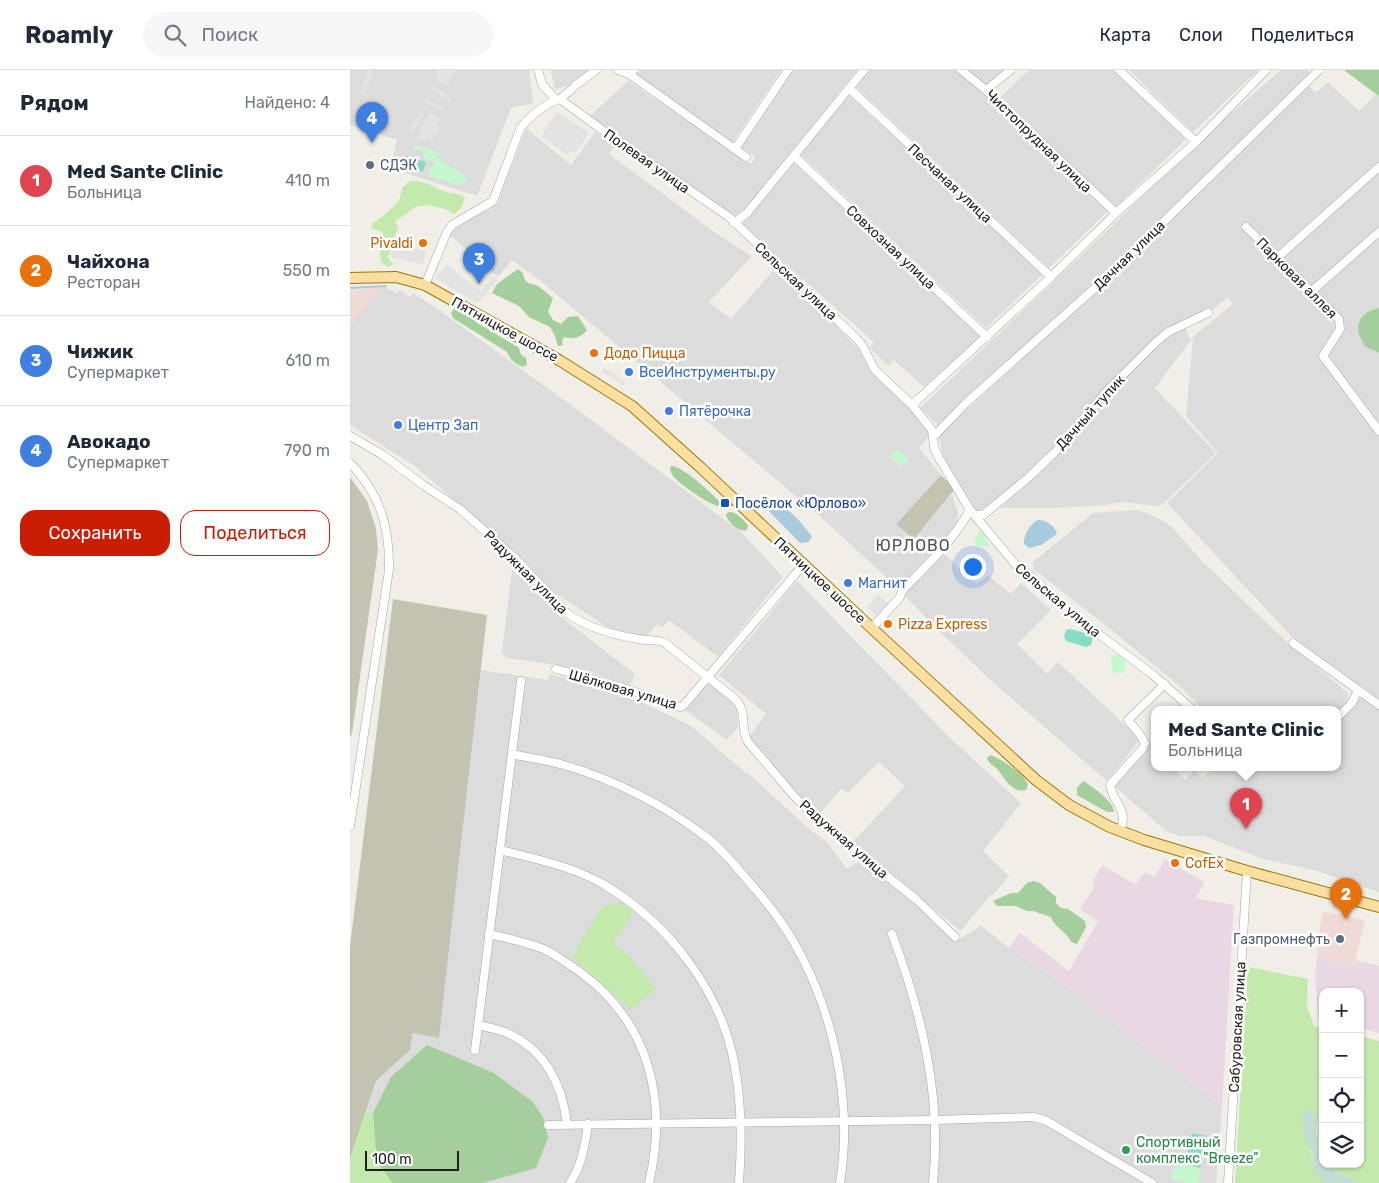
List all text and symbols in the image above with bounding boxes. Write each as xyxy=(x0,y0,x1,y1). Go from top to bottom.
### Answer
search box xyxy=(143,12,493,57)
text: Roamly xyxy=(25,21,113,49)
icon: search xyxy=(161,21,189,49)
text: Поиск xyxy=(201,23,258,46)
text: Карта xyxy=(1100,24,1151,46)
text: Слои xyxy=(1179,24,1223,46)
text: Поделиться xyxy=(1251,24,1354,46)
street label: Чистопрудная улица xyxy=(982,86,1095,196)
text: Рядом xyxy=(20,90,89,115)
text: Найдено: 4 xyxy=(245,93,330,112)
pin: 4 xyxy=(356,102,388,143)
street label: Полевая улица xyxy=(601,126,693,197)
street label: Песчаная улица xyxy=(904,140,995,227)
place label: СДЭК xyxy=(380,157,417,174)
marker: СДЭК xyxy=(364,159,376,171)
text: Med Sante Clinic xyxy=(67,160,223,183)
text: 1 xyxy=(32,171,40,190)
text: 410 m xyxy=(285,171,330,190)
text: Больница xyxy=(67,183,142,202)
street label: Совхозная улица xyxy=(843,202,939,293)
street label: Дачная улица xyxy=(1090,217,1169,294)
street label: Парковая аллея xyxy=(1253,234,1341,322)
place label: Pivaldi xyxy=(370,235,413,252)
marker: Pivaldi xyxy=(417,237,429,249)
street label: Сельская улица xyxy=(751,239,840,324)
pin: 3 xyxy=(463,243,495,284)
text: Чайхона xyxy=(67,250,150,273)
text: 2 xyxy=(31,261,41,280)
text: 550 m xyxy=(283,261,330,280)
text: Ресторан xyxy=(67,273,141,292)
street label: Пятницкое шоссе xyxy=(448,293,561,366)
text: Чижик xyxy=(67,340,133,363)
place label: Додо Пицца xyxy=(604,345,685,362)
marker: Додо Пицца xyxy=(588,347,600,359)
text: 3 xyxy=(31,351,41,370)
text: 610 m xyxy=(286,351,330,370)
text: Супермаркет xyxy=(67,363,169,382)
place label: ВсеИнструменты.ру xyxy=(639,364,776,381)
marker: ВсеИнструменты.ру xyxy=(623,366,635,378)
street label: Дачный тупик xyxy=(1052,371,1129,453)
place label: Пятёрочка xyxy=(679,403,751,420)
marker: Пятёрочка xyxy=(663,405,675,417)
place label: Центр Зап xyxy=(408,417,478,434)
marker: Центр Зап xyxy=(392,419,404,431)
text: Авокадо xyxy=(67,430,151,453)
text: 4 xyxy=(31,441,41,460)
text: 790 m xyxy=(284,441,330,460)
text: Супермаркет xyxy=(67,453,169,472)
place label: Посёлок «Юрлово» xyxy=(735,495,866,512)
marker: Посёлок «Юрлово» xyxy=(719,497,731,509)
button: Сохранить xyxy=(20,510,170,556)
button: Поделиться xyxy=(180,510,330,556)
street label: Радужная улица xyxy=(480,527,571,618)
street label: Пятницкое шоссе xyxy=(770,533,869,627)
district label: ЮРЛОВО xyxy=(875,536,951,555)
your location xyxy=(960,554,986,580)
street label: Сельская улица xyxy=(1011,560,1104,641)
place label: Магнит xyxy=(858,575,907,592)
marker: Магнит xyxy=(842,577,854,589)
place label: Pizza Express xyxy=(898,616,987,633)
marker: Pizza Express xyxy=(882,618,894,630)
street label: Шёлковая улица xyxy=(567,666,679,713)
popup xyxy=(1151,706,1341,771)
text: Med Sante Clinic xyxy=(1168,718,1324,741)
text: Больница xyxy=(1168,741,1243,760)
pin: 1 xyxy=(1230,788,1262,829)
street label: Радужная улица xyxy=(796,796,891,882)
place label: CofEx xyxy=(1185,855,1224,872)
marker: CofEx xyxy=(1169,857,1181,869)
pin: 2 xyxy=(1330,878,1362,919)
place label: Газпромнефть xyxy=(1233,931,1330,948)
marker: Газпромнефть xyxy=(1334,933,1346,945)
street label: Сабуровская улица xyxy=(1226,961,1249,1093)
map controls xyxy=(1319,988,1364,1168)
button: + xyxy=(1319,988,1364,1033)
button: − xyxy=(1319,1033,1364,1078)
button: locate xyxy=(1319,1078,1364,1123)
button: layers xyxy=(1319,1123,1364,1168)
place label: Спортивный комплекс "Breeze" xyxy=(1136,1134,1258,1167)
marker: Спортивный комплекс "Breeze" xyxy=(1120,1144,1132,1156)
scale bar xyxy=(365,1148,459,1171)
text: 100 m xyxy=(372,1151,412,1168)

